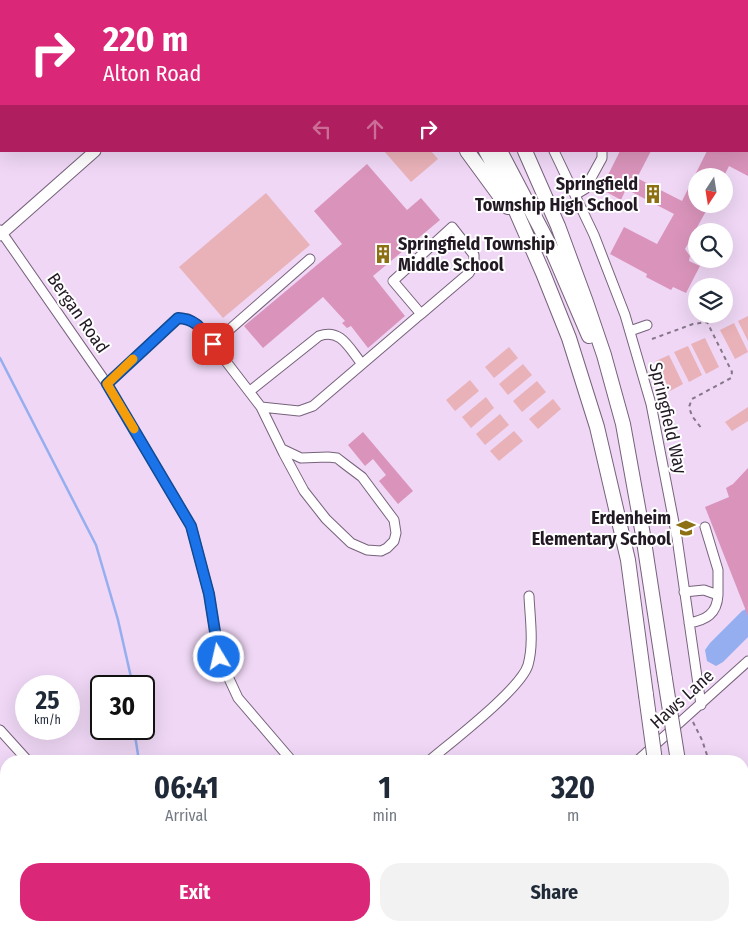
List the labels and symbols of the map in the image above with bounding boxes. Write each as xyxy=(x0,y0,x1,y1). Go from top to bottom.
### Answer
north arrow xyxy=(688,168,732,212)
place label: Springfield Township High School xyxy=(475,173,638,216)
building icon: Springfield Township High School xyxy=(642,183,664,205)
place label: Springfield Township Middle School xyxy=(398,233,555,276)
building icon: Springfield Township Middle School xyxy=(372,243,394,265)
street label: Bergan Road xyxy=(42,269,114,357)
pin xyxy=(192,323,234,365)
street label: Springfield Way xyxy=(645,360,691,476)
place label: Erdenheim Elementary School xyxy=(532,507,671,550)
school or university icon: Erdenheim Elementary School xyxy=(675,517,697,539)
position arrow xyxy=(192,630,244,682)
street label: Haws Lane xyxy=(646,665,719,733)
speed limit sign: 30 xyxy=(90,675,155,740)

